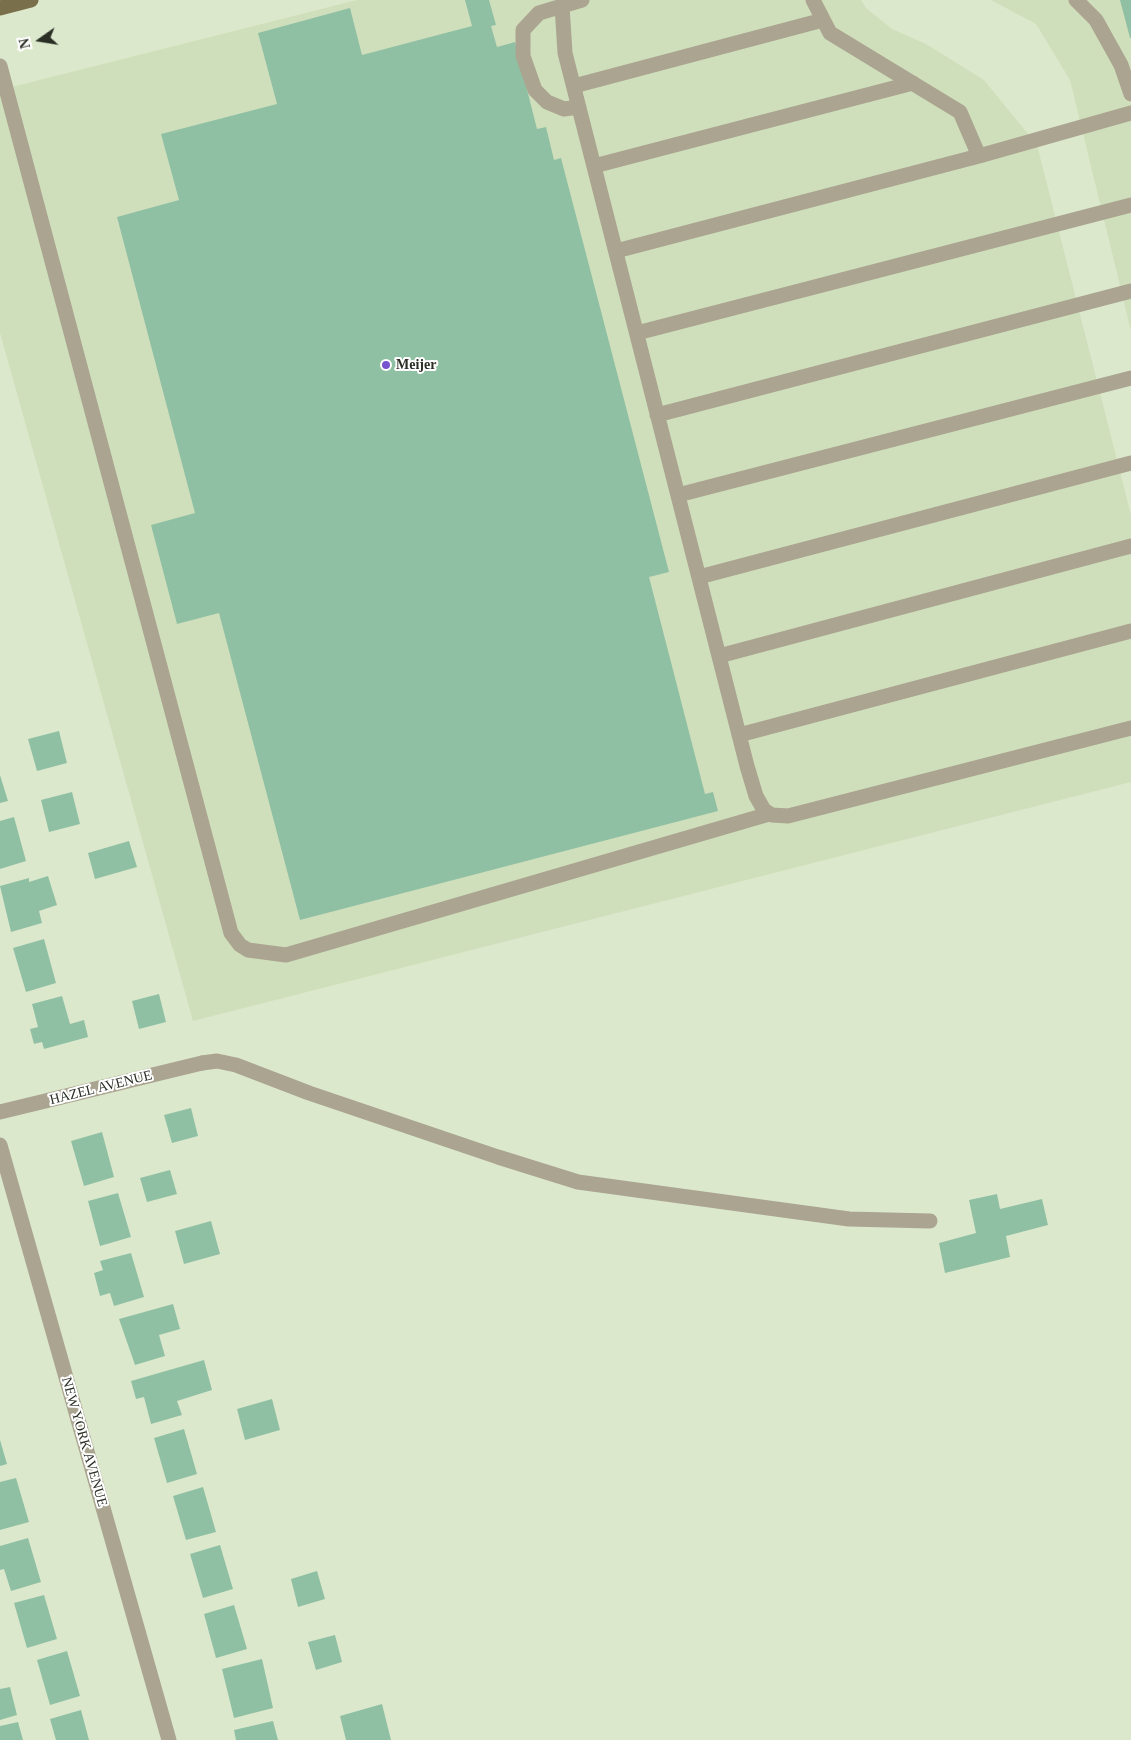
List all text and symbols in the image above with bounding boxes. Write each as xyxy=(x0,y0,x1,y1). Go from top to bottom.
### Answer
north arrow xyxy=(15,15,65,65)
text: N xyxy=(16,37,33,50)
place label: Meijer xyxy=(396,357,436,373)
marker: Meijer xyxy=(380,359,392,371)
street label: HAZEL AVENUE xyxy=(48,1067,154,1109)
street label: NEW YORK AVENUE xyxy=(57,1375,111,1509)

